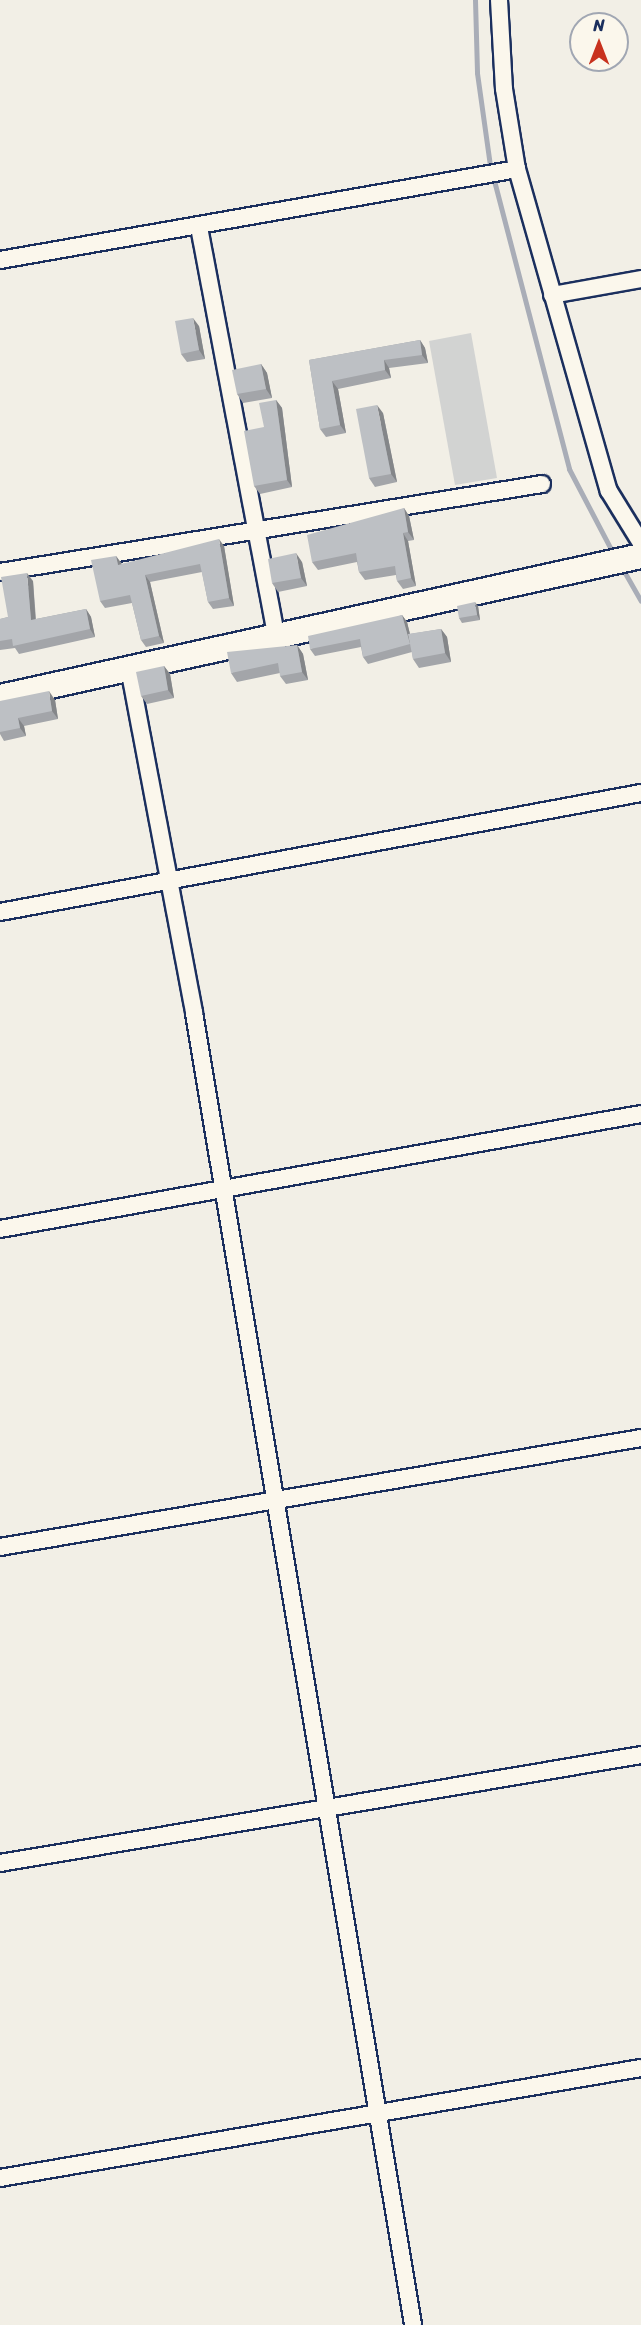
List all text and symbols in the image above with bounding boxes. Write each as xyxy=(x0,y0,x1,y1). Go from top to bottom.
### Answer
text: N xyxy=(593,11,605,40)
north arrow xyxy=(569,12,629,72)

